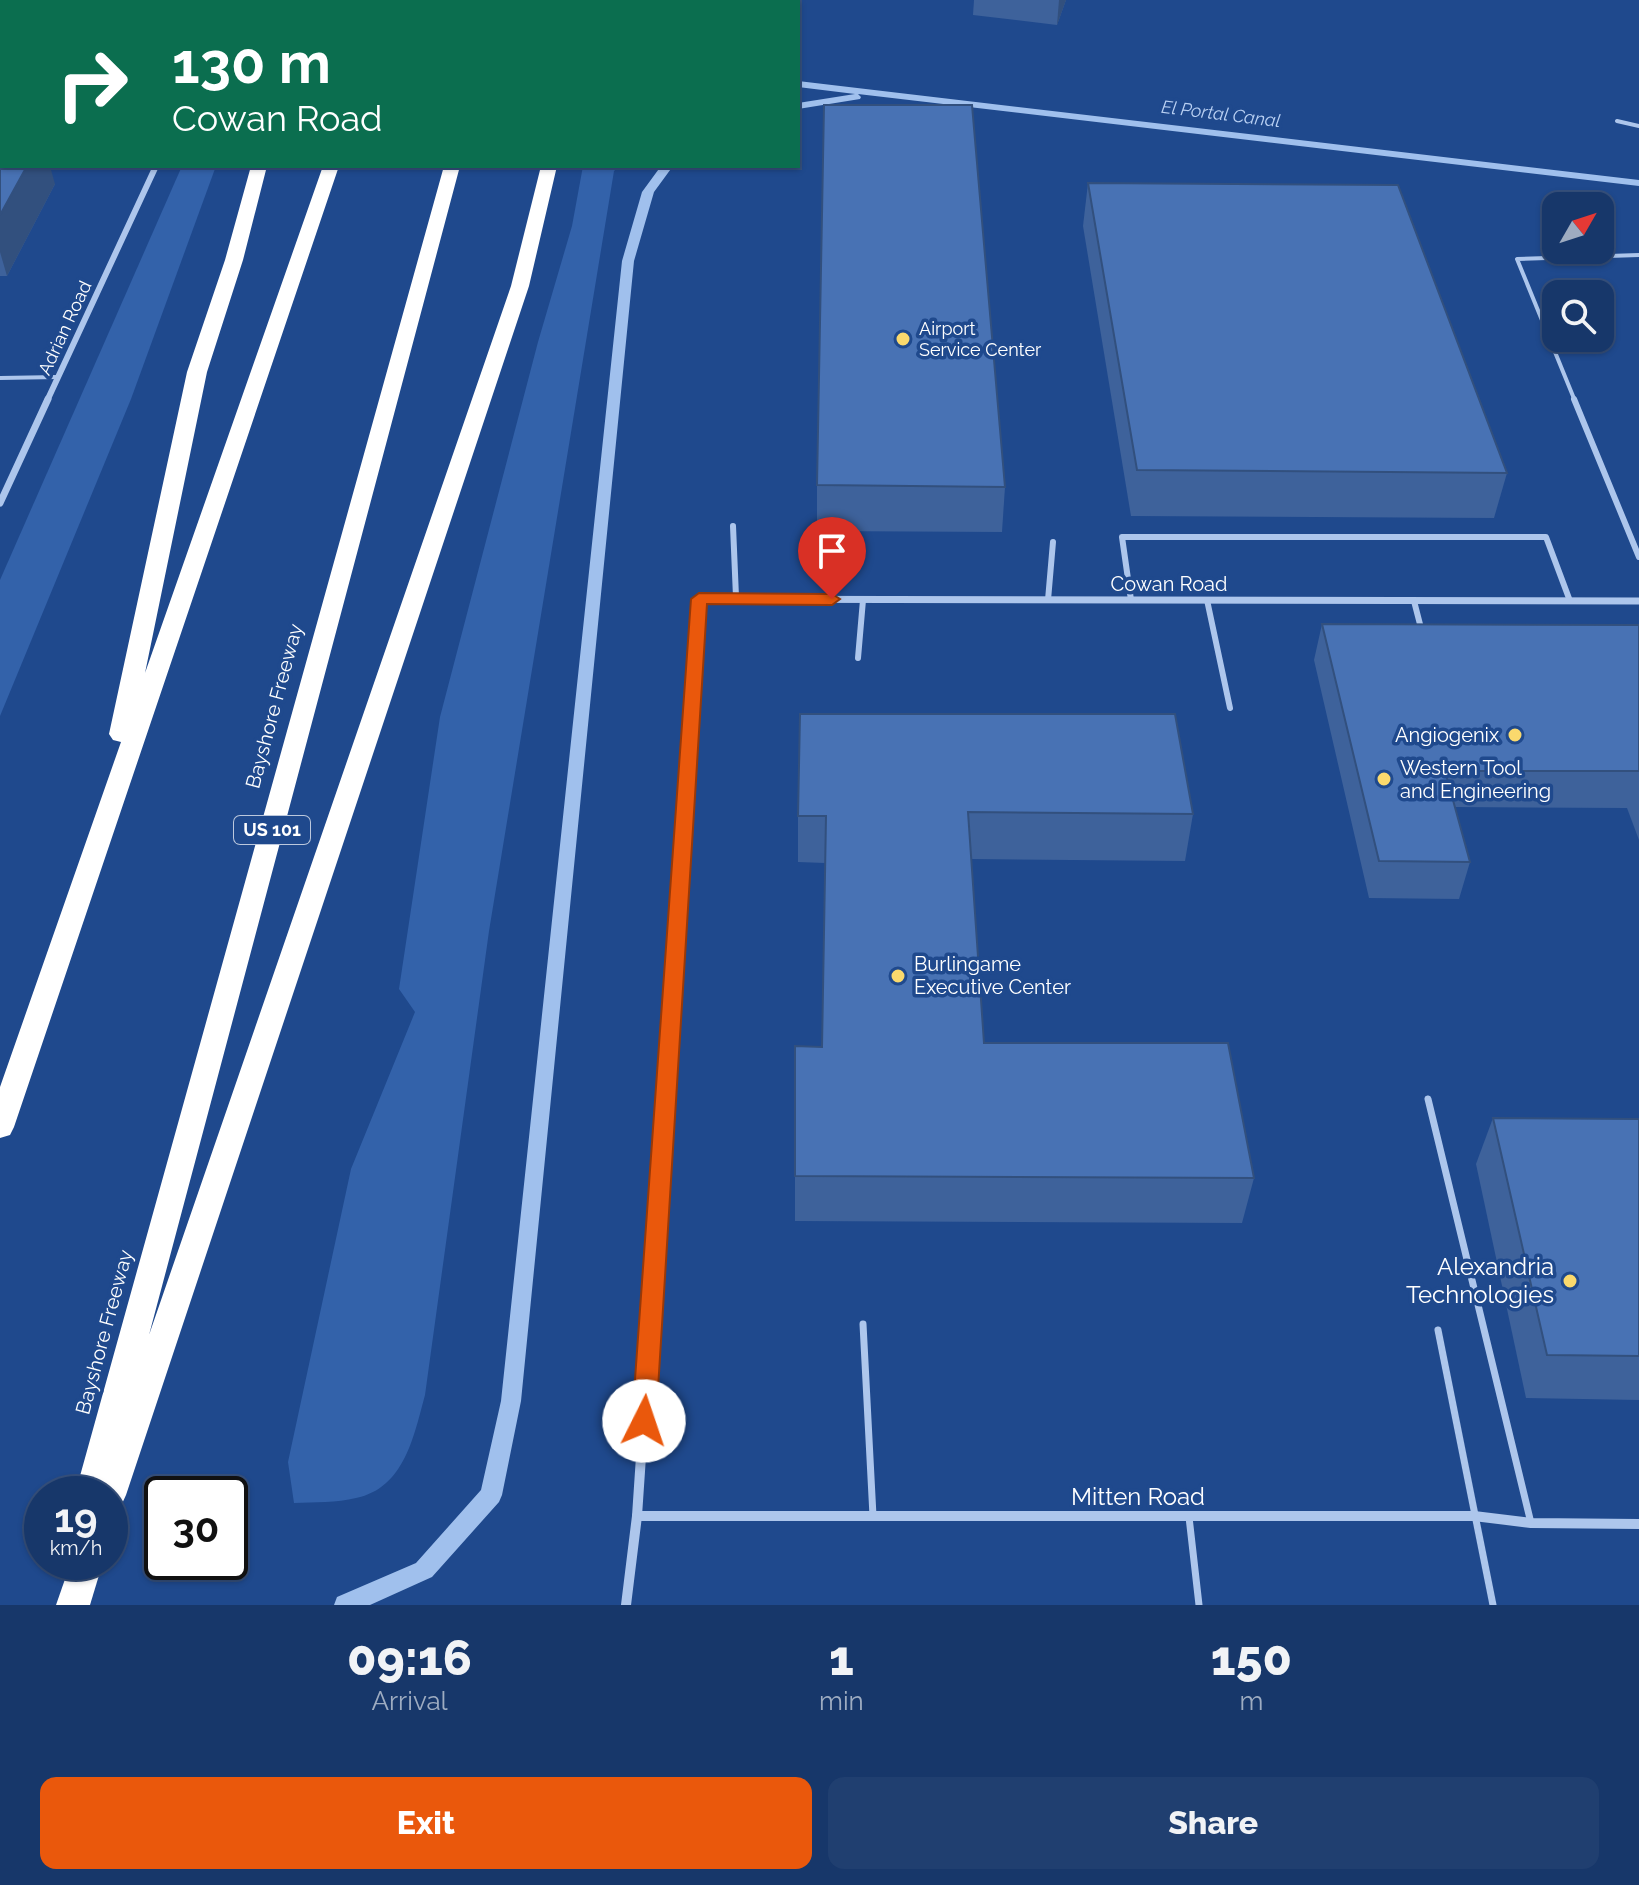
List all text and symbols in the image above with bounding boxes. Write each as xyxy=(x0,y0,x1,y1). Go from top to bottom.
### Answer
text: 130 m xyxy=(172,30,331,96)
icon: right xyxy=(40,32,144,136)
water label: El Portal Canal xyxy=(1160,96,1282,131)
text: Cowan Road xyxy=(172,97,382,139)
north arrow xyxy=(1542,192,1614,264)
map controls xyxy=(1542,192,1614,352)
street label: Adrian Road xyxy=(34,277,95,378)
button: search xyxy=(1542,280,1614,352)
place label: Airport Service Center xyxy=(919,318,1042,360)
marker: Airport Service Center xyxy=(894,330,912,348)
pin xyxy=(798,517,866,599)
icon: arrive xyxy=(810,529,854,573)
street label: Cowan Road xyxy=(1111,572,1227,596)
street label: Bayshore Freeway xyxy=(240,621,308,791)
place label: Angiogenix xyxy=(1395,723,1499,747)
marker: Angiogenix xyxy=(1506,726,1524,744)
place label: Western Tool and Engineering xyxy=(1400,756,1551,803)
marker: Western Tool and Engineering xyxy=(1375,770,1393,788)
road number: US 101 xyxy=(234,816,310,844)
place label: Burlingame Executive Center xyxy=(914,952,1071,999)
marker: Burlingame Executive Center xyxy=(889,967,907,985)
street label: Bayshore Freeway xyxy=(70,1247,138,1417)
place label: Alexandria Technologies xyxy=(1406,1252,1554,1309)
marker: Alexandria Technologies xyxy=(1561,1272,1579,1290)
position arrow xyxy=(602,1379,686,1463)
speed limit sign: 30 xyxy=(144,1476,248,1580)
street label: Mitten Road xyxy=(1071,1482,1205,1511)
text: 19 xyxy=(54,1494,98,1541)
text: km/h xyxy=(50,1536,102,1560)
text: 09:16 xyxy=(347,1630,472,1686)
text: 1 xyxy=(829,1630,854,1686)
text: 150 xyxy=(1211,1630,1292,1686)
text: Arrival xyxy=(371,1686,448,1716)
text: min xyxy=(819,1686,864,1716)
text: m xyxy=(1239,1686,1263,1716)
button: Exit xyxy=(40,1777,812,1869)
button: Share xyxy=(828,1777,1599,1869)

